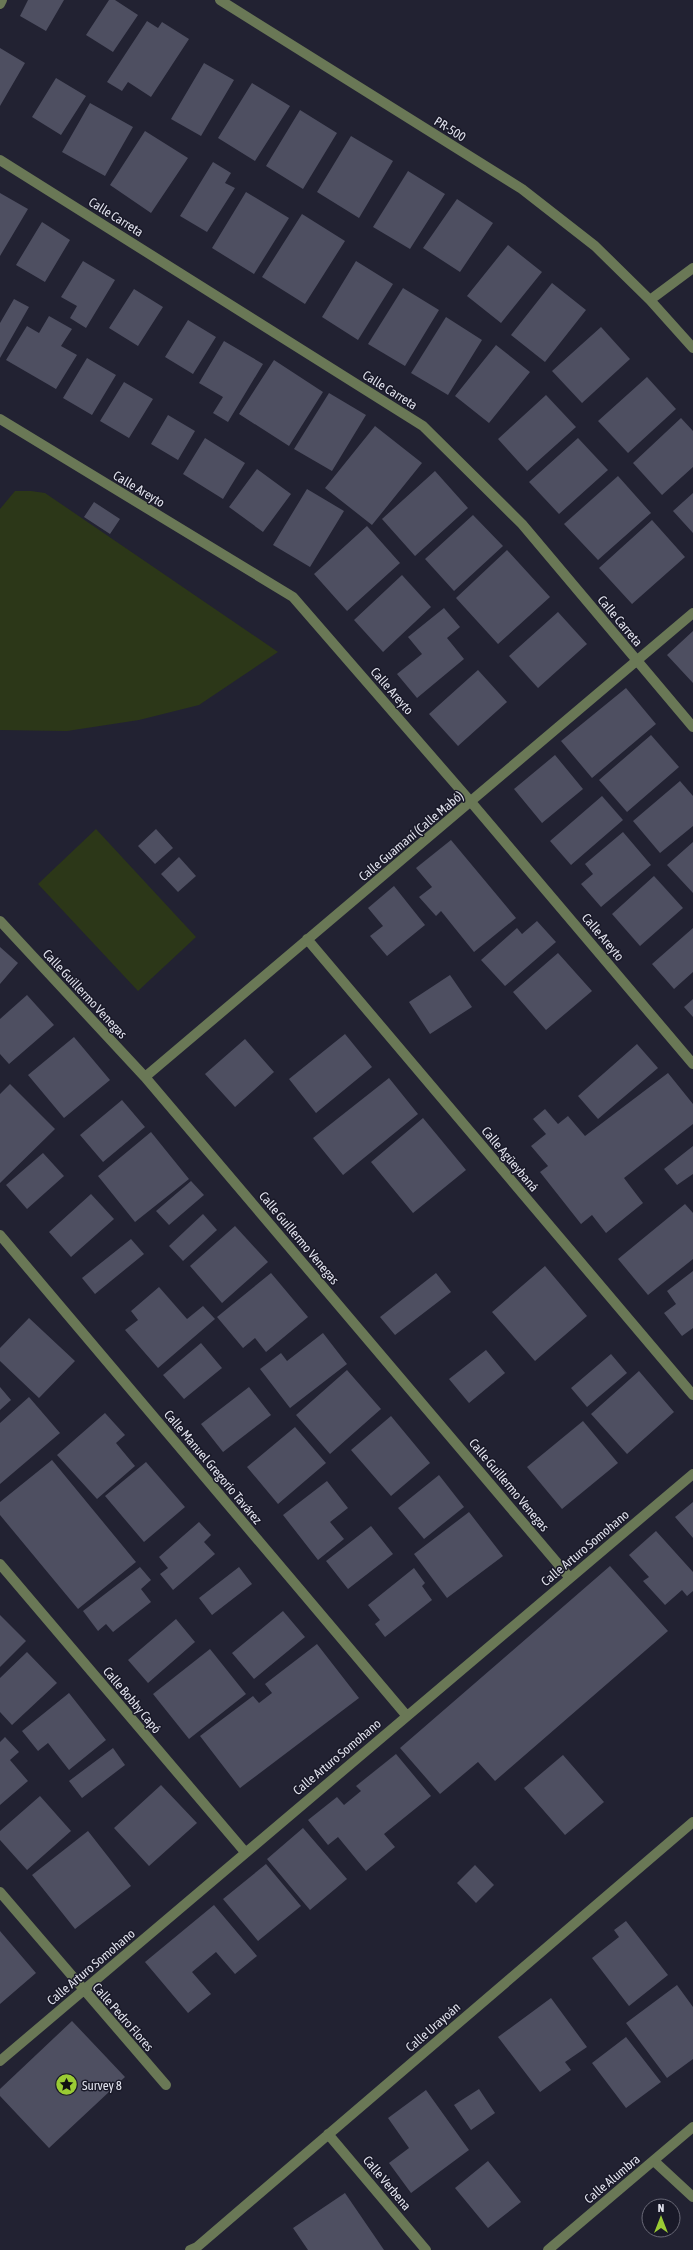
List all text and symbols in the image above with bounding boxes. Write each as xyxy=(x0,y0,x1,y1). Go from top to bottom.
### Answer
street label: PR-500 xyxy=(431,114,469,144)
street label: Calle Carreta xyxy=(86,194,146,240)
street label: Calle Carreta xyxy=(360,367,420,413)
street label: Calle Areyto xyxy=(111,468,167,510)
street label: Calle Carreta xyxy=(594,593,646,649)
street label: Calle Areyto xyxy=(368,664,416,718)
street label: Calle Guamaní (Calle Mabó) xyxy=(356,788,466,884)
street label: Calle Areyto xyxy=(579,910,627,964)
street label: Calle Guillermo Venegas xyxy=(40,946,130,1042)
street label: Calle Agüeybaná xyxy=(478,1123,542,1195)
street label: Calle Guillermo Venegas xyxy=(256,1189,342,1288)
street label: Calle Manuel Gregorio Tavárez xyxy=(161,1407,265,1527)
street label: Calle Guillermo Venegas xyxy=(466,1436,552,1535)
street label: Calle Arturo Somohano xyxy=(538,1507,632,1589)
street label: Calle Bobby Capó xyxy=(100,1664,164,1736)
street label: Calle Arturo Somohano xyxy=(290,1716,384,1798)
street label: Calle Arturo Somohano xyxy=(44,1926,138,2008)
street label: Calle Pedro Flores xyxy=(89,1980,157,2054)
street label: Calle Urayoán xyxy=(403,1999,463,2055)
place icon: Survey 8 xyxy=(54,2072,80,2098)
place label: Survey 8 xyxy=(82,2078,122,2093)
street label: Calle Alumbra xyxy=(581,2152,643,2206)
street label: Calle Verbena xyxy=(360,2153,414,2213)
north arrow xyxy=(641,2198,681,2238)
text: N xyxy=(658,2202,664,2214)

